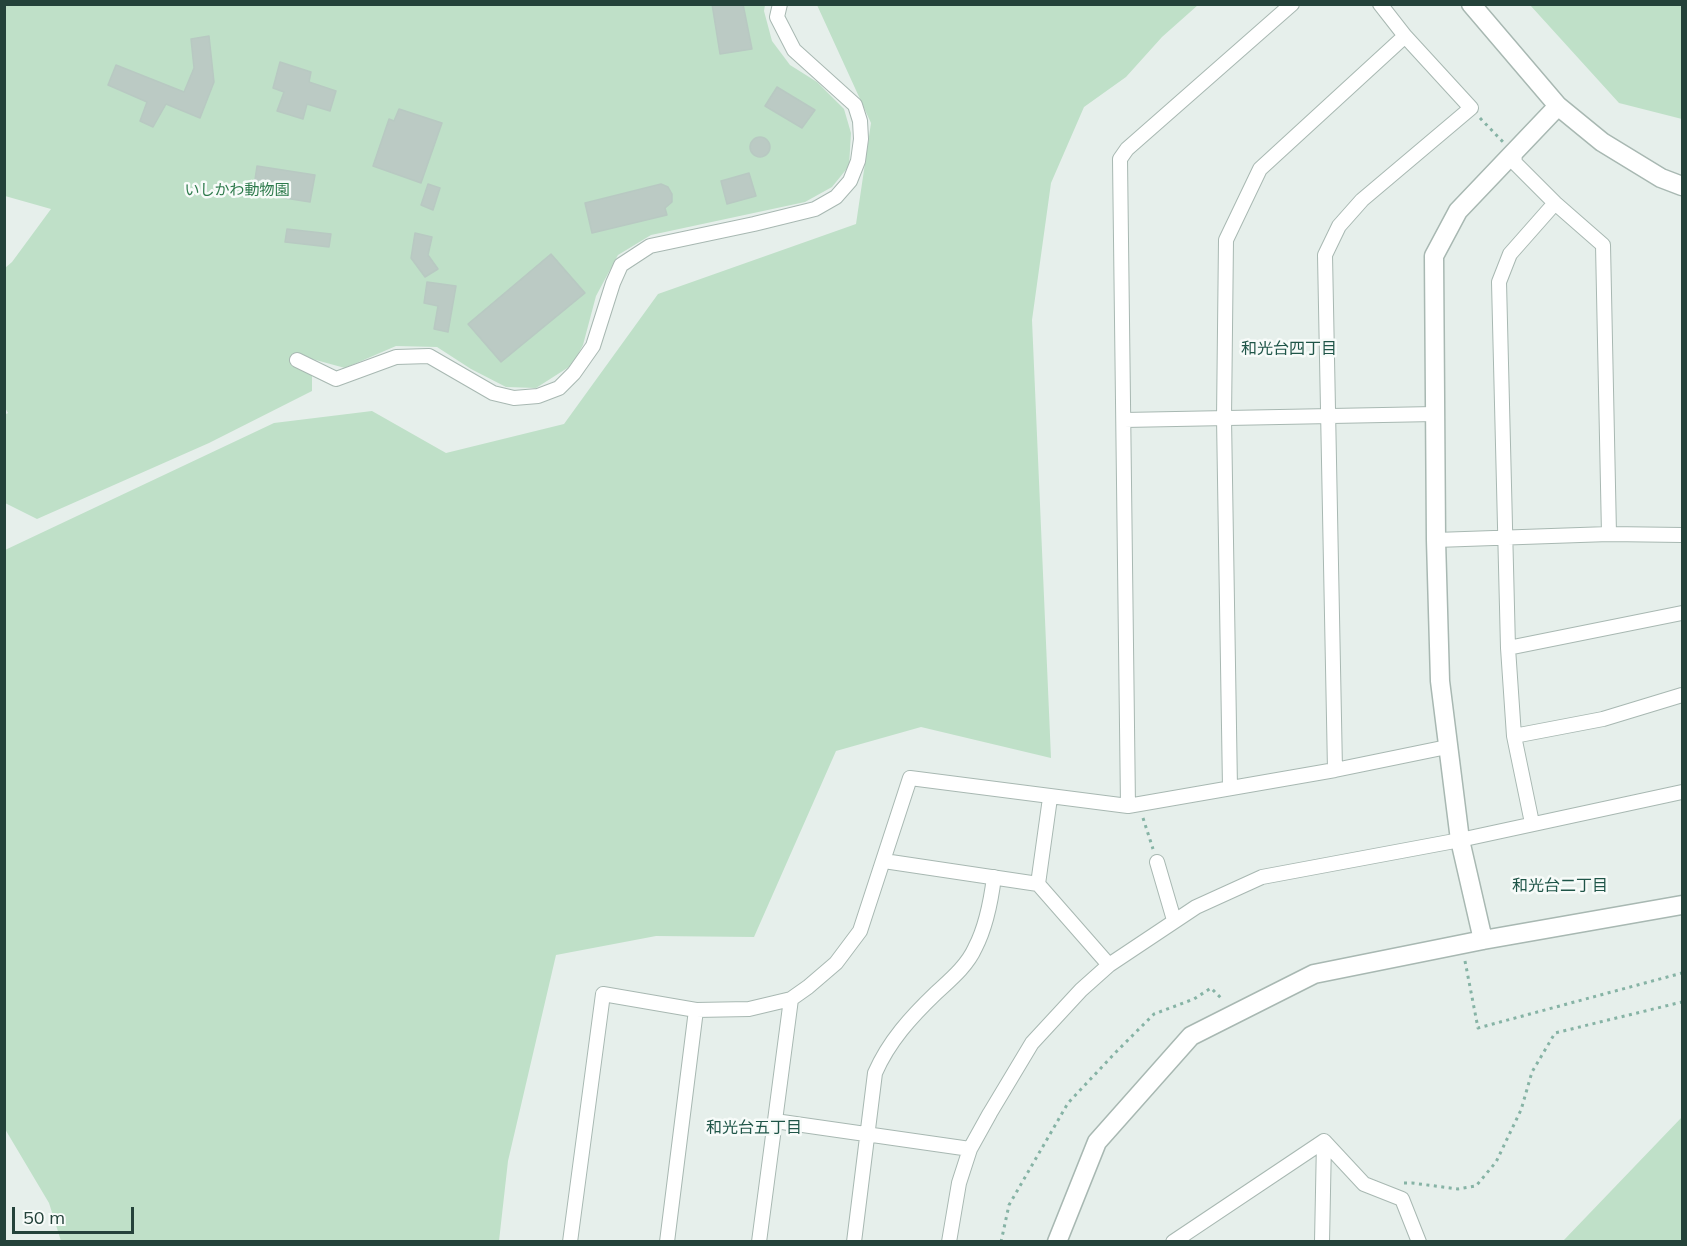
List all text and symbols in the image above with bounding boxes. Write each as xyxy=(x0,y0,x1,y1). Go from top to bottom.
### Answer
park label: いしかわ動物園 xyxy=(185,181,289,199)
district label: 和光台四丁目 xyxy=(1241,339,1337,359)
district label: 和光台二丁目 xyxy=(1512,876,1608,896)
district label: 和光台五丁目 xyxy=(706,1118,802,1138)
scale bar xyxy=(15,1195,136,1233)
text: 50 m xyxy=(23,1206,65,1229)

